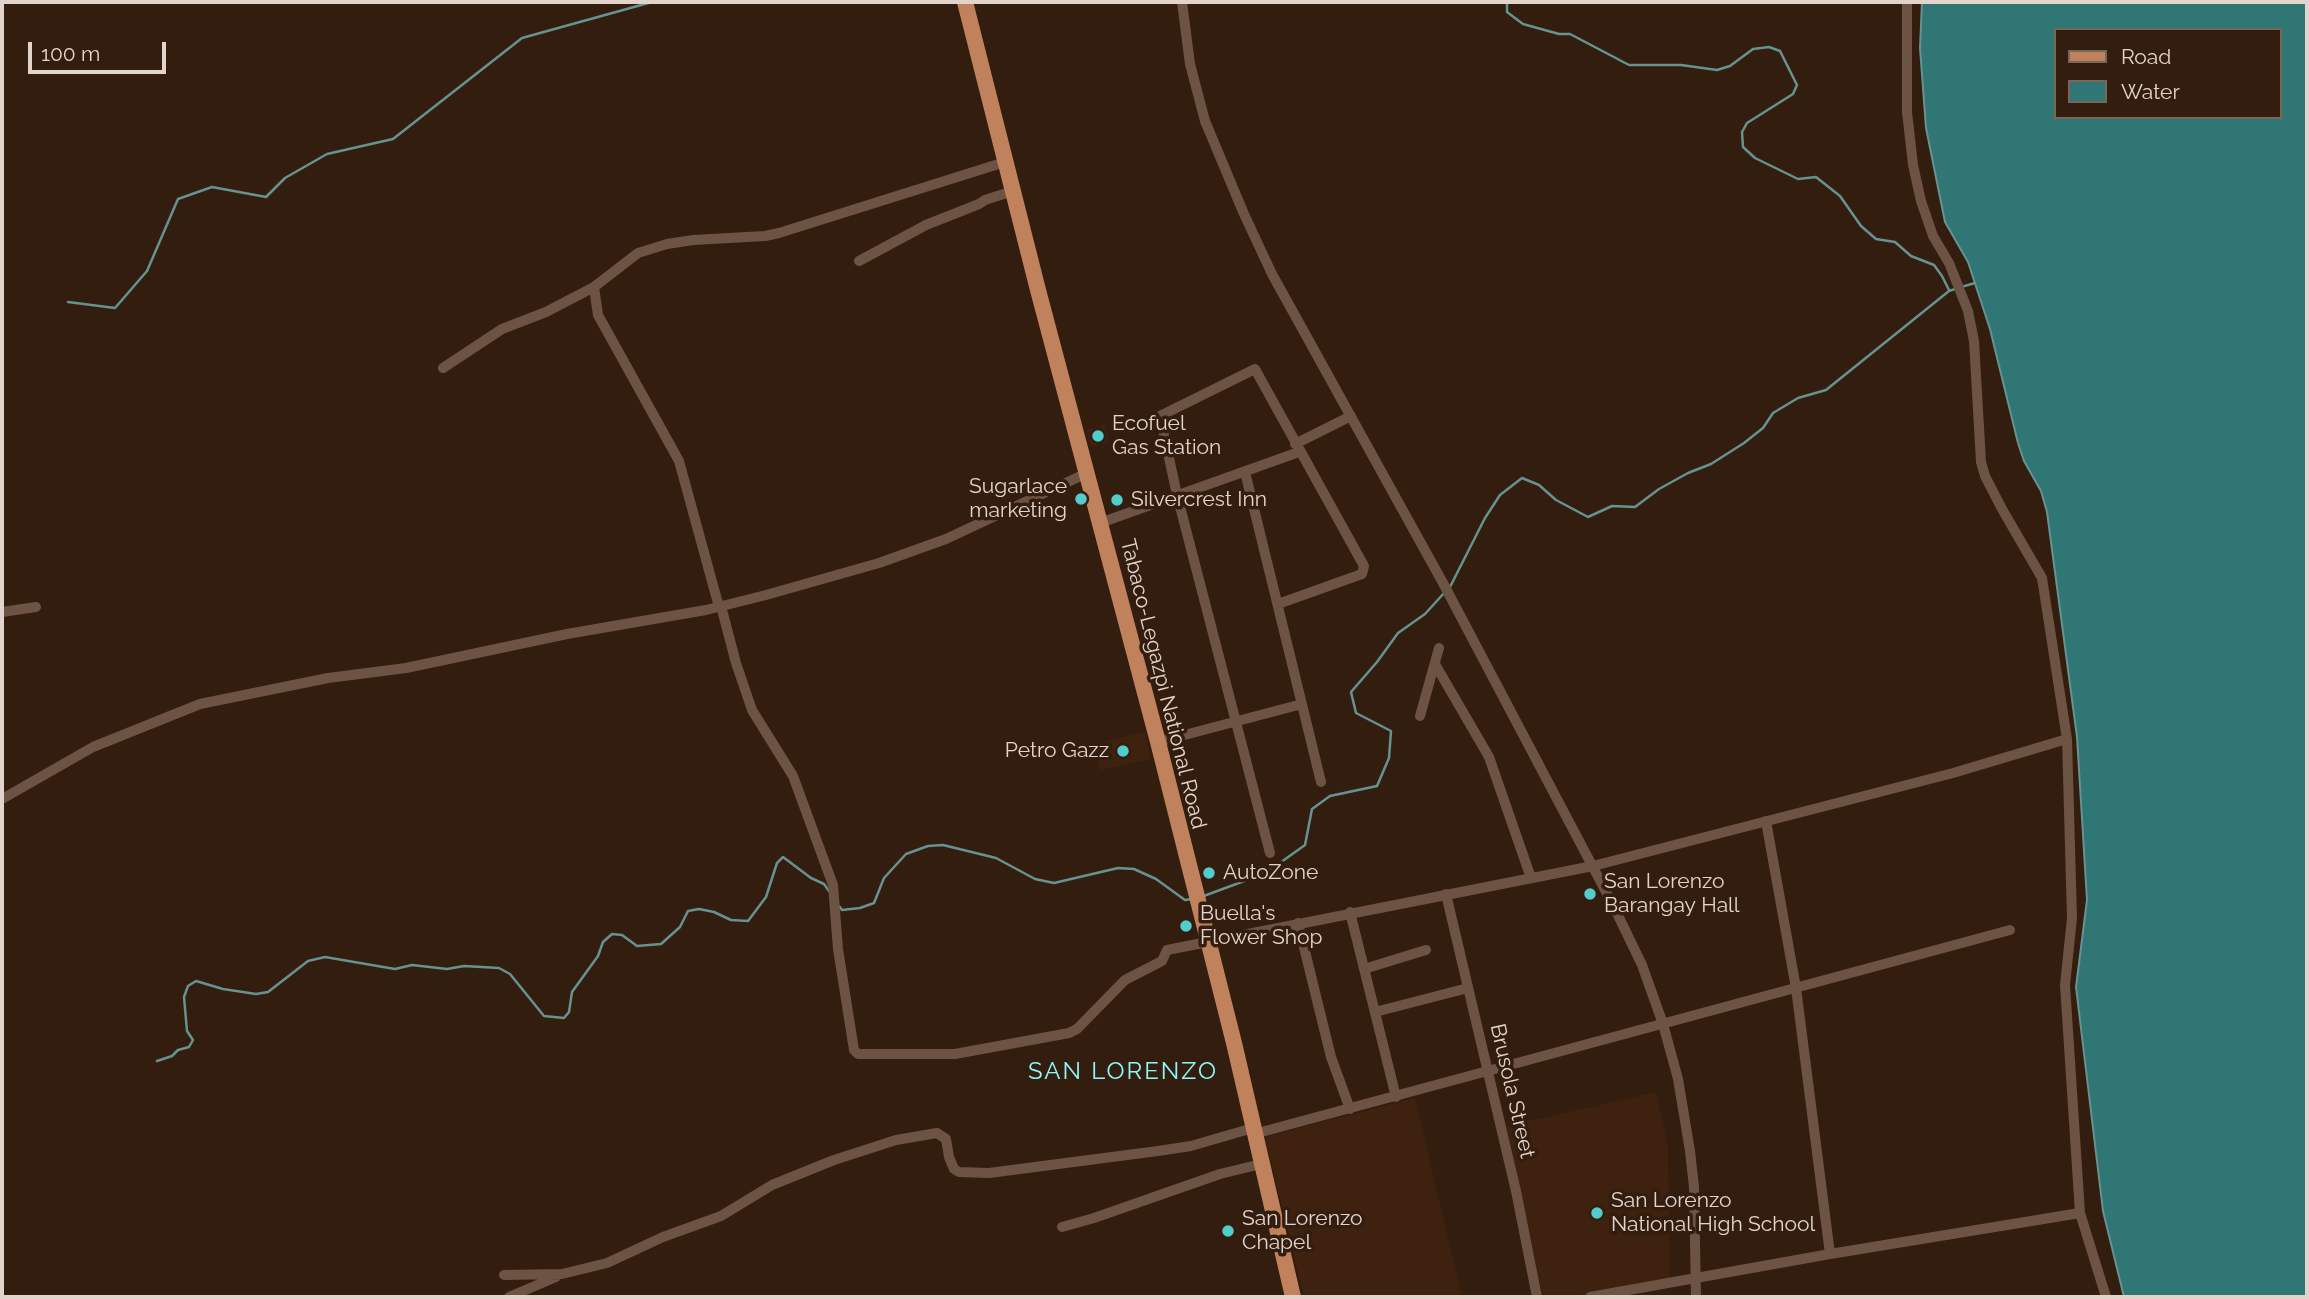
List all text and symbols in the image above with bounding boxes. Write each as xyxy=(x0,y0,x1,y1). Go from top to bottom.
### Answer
scale bar xyxy=(32,28,170,72)
legend xyxy=(2054,28,2281,119)
text: 100 m xyxy=(41,41,100,66)
text: Road xyxy=(2121,44,2171,69)
text: Water xyxy=(2121,79,2180,104)
place label: Ecofuel Gas Station xyxy=(1112,411,1221,461)
marker: Ecofuel Gas Station xyxy=(1090,428,1106,444)
place label: Sugarlace marketing xyxy=(969,474,1067,524)
place label: Silvercrest Inn xyxy=(1131,487,1267,513)
marker: Sugarlace marketing xyxy=(1073,491,1089,507)
marker: Silvercrest Inn xyxy=(1109,492,1125,508)
street label: Tabaco-Legazpi National Road xyxy=(1115,536,1211,832)
place label: Petro Gazz xyxy=(1005,738,1109,764)
marker: Petro Gazz xyxy=(1115,743,1131,759)
place label: AutoZone xyxy=(1223,860,1318,886)
marker: AutoZone xyxy=(1201,865,1217,881)
place label: San Lorenzo Barangay Hall xyxy=(1604,869,1740,919)
marker: San Lorenzo Barangay Hall xyxy=(1582,886,1598,902)
place label: Buella's Flower Shop xyxy=(1200,901,1322,951)
marker: Buella's Flower Shop xyxy=(1178,918,1194,934)
street label: Brusola Street xyxy=(1484,1021,1540,1161)
district label: SAN LORENZO xyxy=(1029,1058,1217,1086)
place label: San Lorenzo National High School xyxy=(1611,1188,1815,1238)
marker: San Lorenzo National High School xyxy=(1589,1205,1605,1221)
place label: San Lorenzo Chapel xyxy=(1242,1206,1362,1256)
marker: San Lorenzo Chapel xyxy=(1220,1223,1236,1239)

